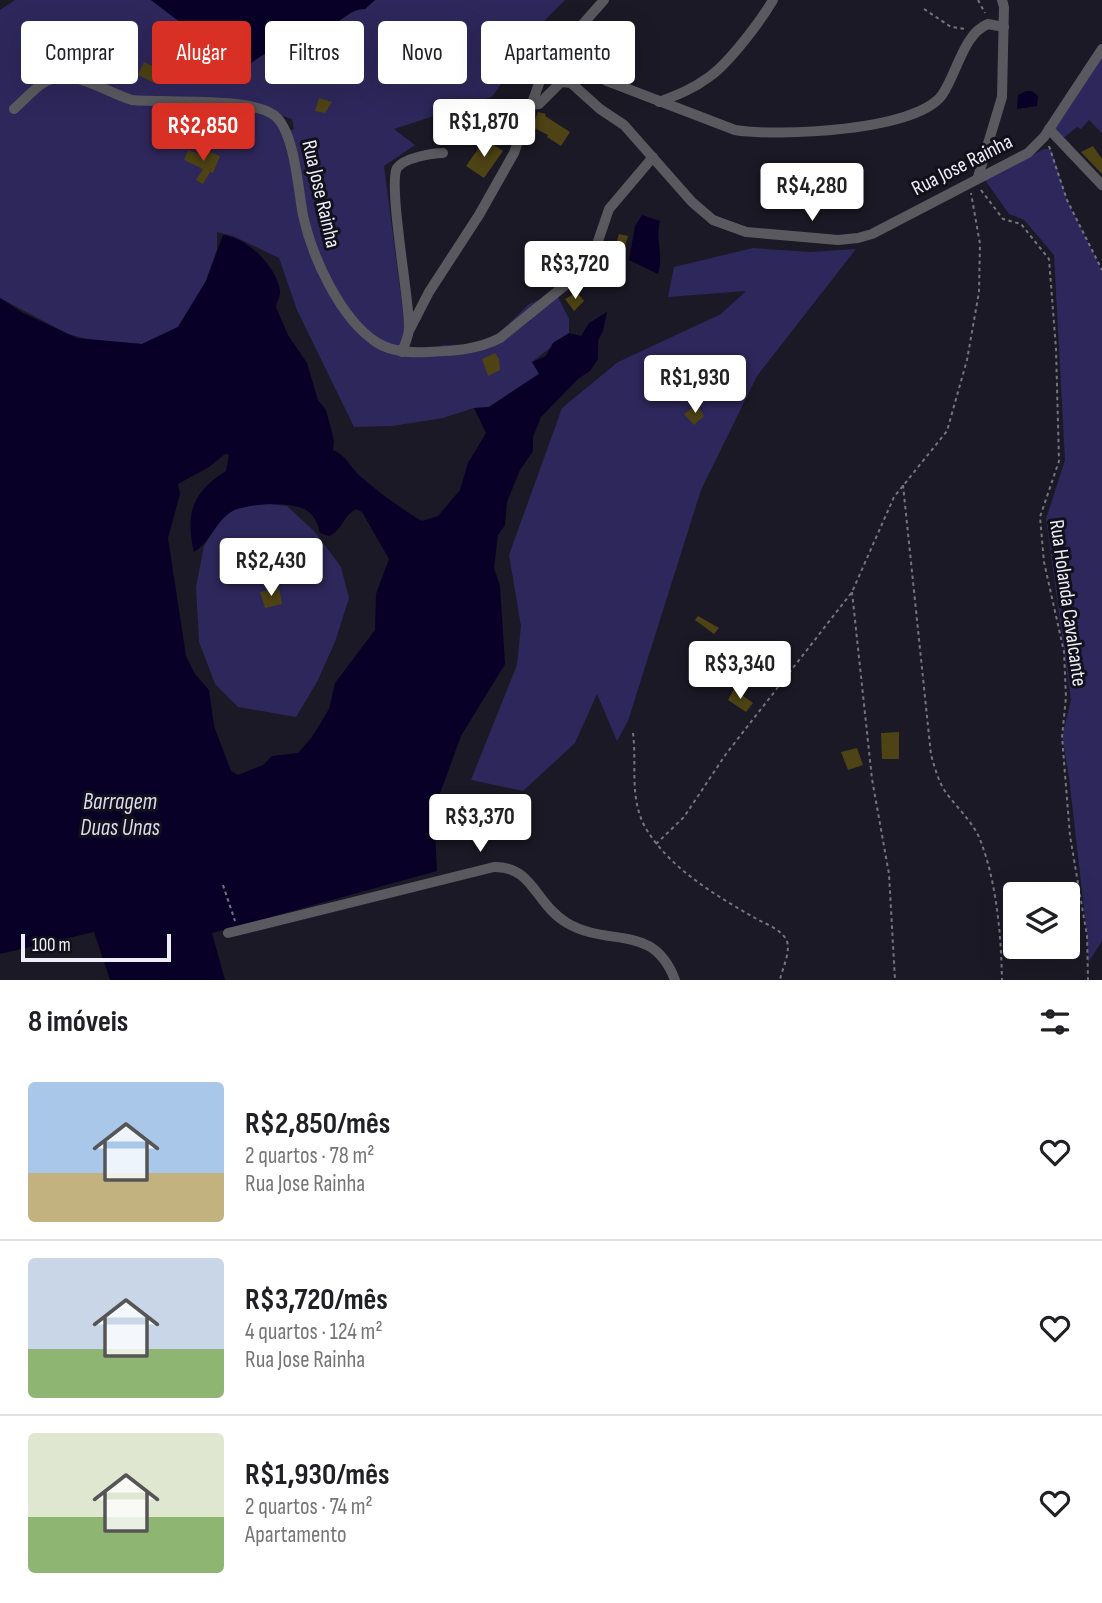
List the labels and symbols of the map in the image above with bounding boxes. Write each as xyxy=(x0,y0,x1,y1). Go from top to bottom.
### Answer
pin: R$1,870 xyxy=(419,100,549,159)
pin: R$2,850 xyxy=(138,104,268,163)
street label: Rua Jose Rainha xyxy=(907,129,1017,201)
street label: Rua Jose Rainha xyxy=(296,138,346,250)
pin: R$4,280 xyxy=(747,164,877,223)
pin: R$3,720 xyxy=(510,242,640,301)
pin: R$1,930 xyxy=(630,356,760,415)
street label: Rua Holanda Cavalcante xyxy=(1044,518,1092,688)
pin: R$2,430 xyxy=(206,538,336,598)
pin: R$3,340 xyxy=(675,642,805,701)
water label: Barragem Duas Unas xyxy=(80,788,160,842)
pin: R$3,370 xyxy=(415,794,545,854)
scale bar xyxy=(21,931,172,963)

